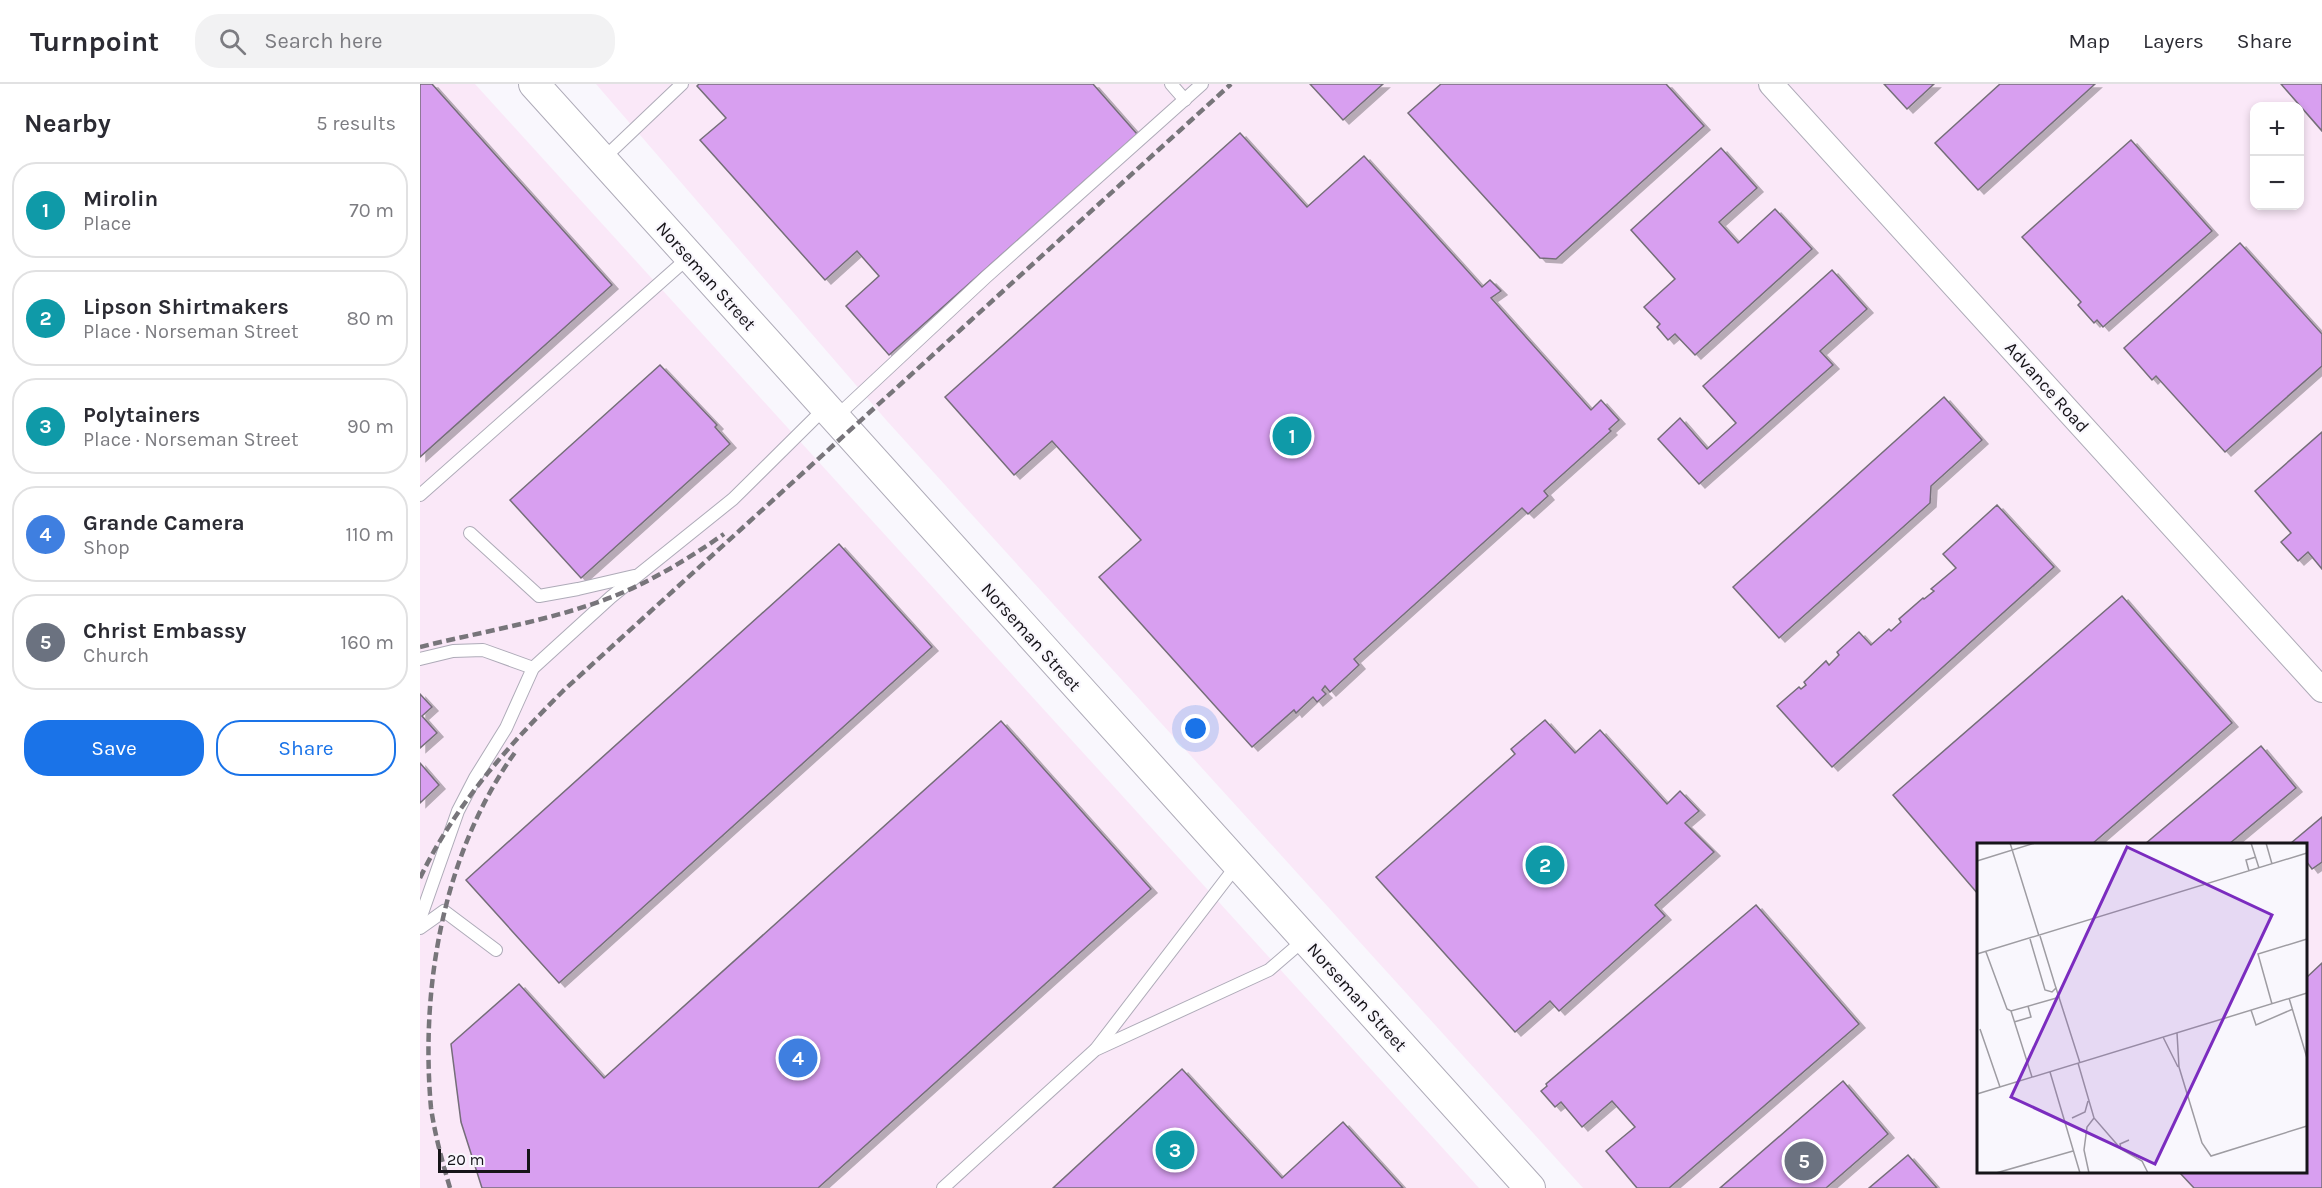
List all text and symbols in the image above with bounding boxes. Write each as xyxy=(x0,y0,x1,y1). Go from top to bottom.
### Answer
search box xyxy=(195,14,615,68)
text: Turnpoint xyxy=(30,25,159,58)
icon: search xyxy=(216,25,249,58)
text: Search here xyxy=(264,28,383,54)
text: Map xyxy=(2068,29,2110,53)
text: Layers xyxy=(2143,29,2204,53)
text: Share xyxy=(2237,29,2292,53)
map controls xyxy=(2250,102,2304,210)
button: + xyxy=(2250,102,2304,156)
text: Nearby xyxy=(24,108,111,139)
text: 5 results xyxy=(316,112,396,135)
button: − xyxy=(2250,156,2304,210)
text: Mirolin xyxy=(83,186,158,212)
text: 1 xyxy=(42,199,49,222)
text: 70 m xyxy=(349,199,394,222)
text: Place xyxy=(83,212,131,235)
street label: Norseman Street xyxy=(651,217,761,335)
text: Lipson Shirtmakers xyxy=(83,294,289,320)
text: 2 xyxy=(39,307,52,330)
text: 80 m xyxy=(346,307,394,330)
text: Place · Norseman Street xyxy=(83,320,298,343)
street label: Advance Road xyxy=(2000,337,2094,437)
text: Polytainers xyxy=(83,402,200,428)
pin: 1 xyxy=(1272,414,1312,458)
text: 3 xyxy=(39,415,52,438)
text: 90 m xyxy=(347,415,394,438)
text: Place · Norseman Street xyxy=(83,428,298,451)
text: Grande Camera xyxy=(83,510,245,536)
text: 4 xyxy=(40,523,51,546)
text: 110 m xyxy=(345,523,394,546)
text: Shop xyxy=(83,536,130,559)
street label: Norseman Street xyxy=(976,578,1086,696)
text: Christ Embassy xyxy=(83,618,246,644)
text: 5 xyxy=(40,631,51,654)
text: 160 m xyxy=(341,631,394,654)
text: Church xyxy=(83,644,149,667)
your location xyxy=(1181,714,1210,743)
button: Save xyxy=(24,720,204,776)
button: Share xyxy=(216,720,396,776)
pin: 2 xyxy=(1526,842,1564,888)
inset map xyxy=(1977,843,2307,1173)
street label: Norseman Street xyxy=(1302,938,1412,1056)
pin: 4 xyxy=(778,1036,818,1080)
pin: 3 xyxy=(1156,1128,1194,1172)
pin: 5 xyxy=(1784,1138,1824,1184)
scale bar xyxy=(438,1146,530,1174)
text: 20 m xyxy=(447,1150,485,1169)

